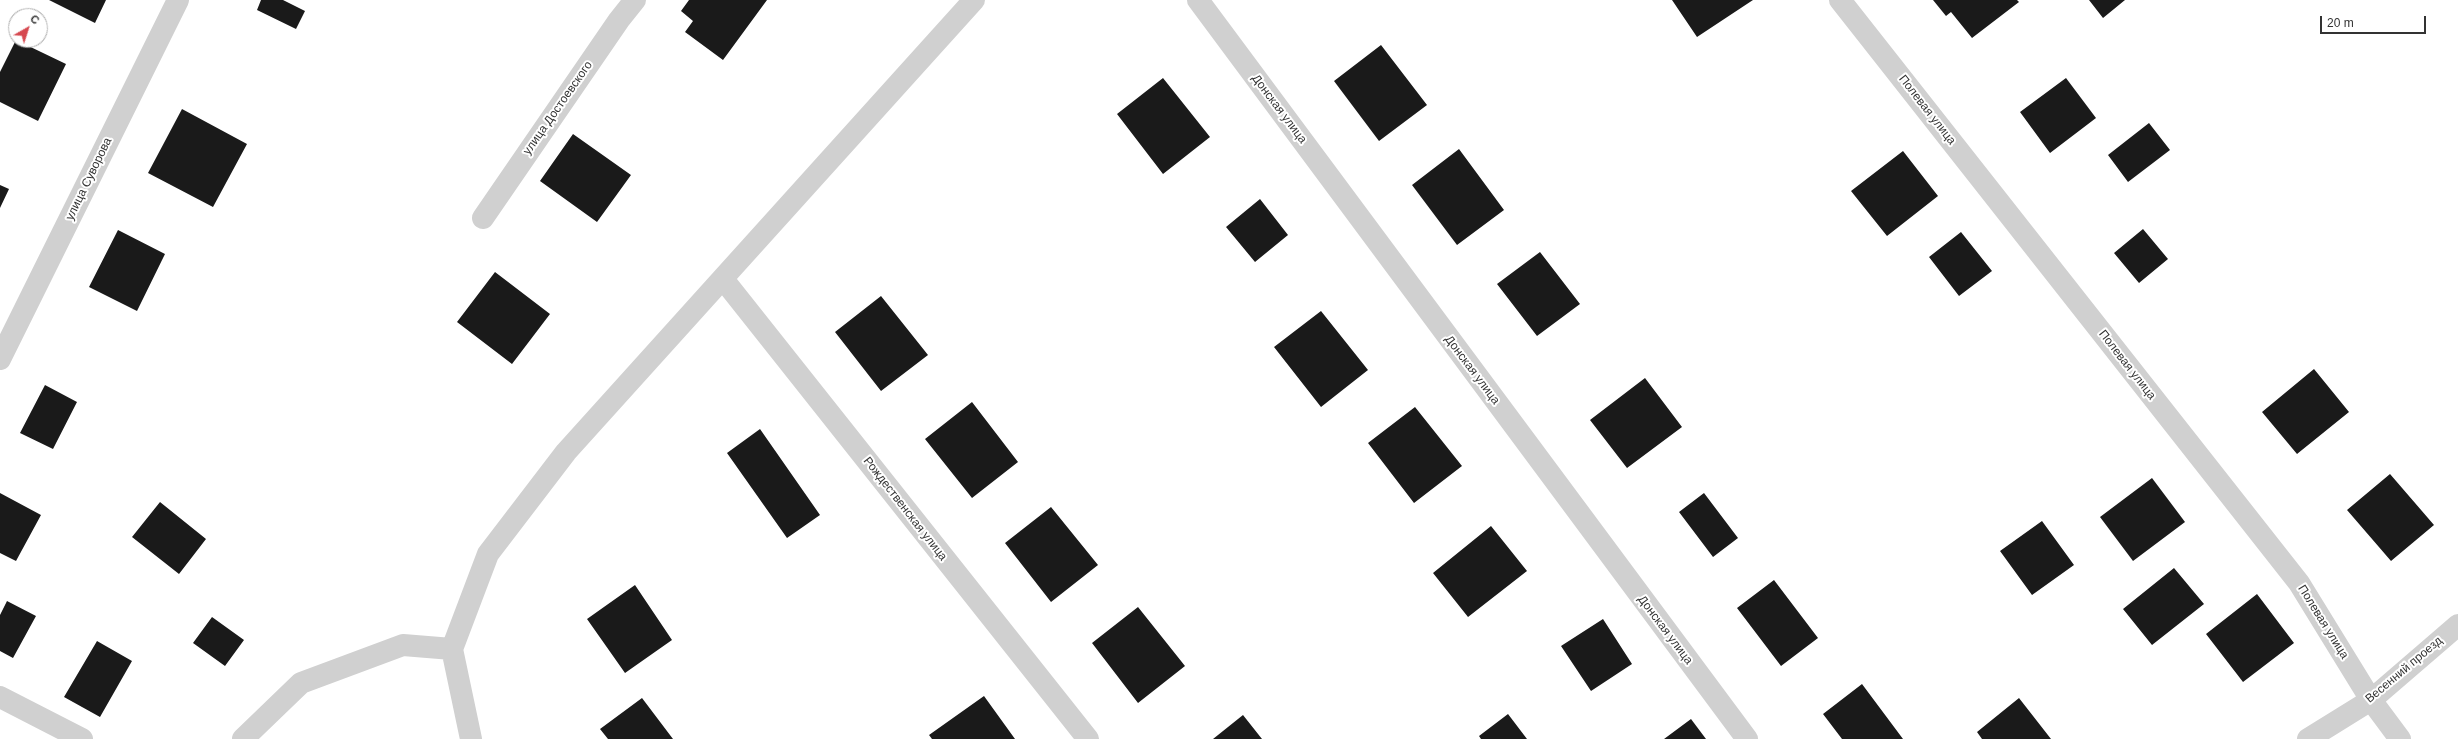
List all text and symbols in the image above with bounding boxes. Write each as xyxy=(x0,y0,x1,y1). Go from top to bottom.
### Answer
north arrow xyxy=(8,8,48,48)
scale bar xyxy=(2322,8,2428,34)
text: С xyxy=(28,12,42,27)
text: 20 m xyxy=(2327,16,2354,30)
street label: улица Достоевского xyxy=(520,58,596,158)
street label: Донская улица xyxy=(1248,72,1310,146)
street label: Полевая улица xyxy=(1895,72,1959,148)
street label: улица Суворова xyxy=(63,135,115,223)
street label: Полевая улица xyxy=(2095,327,2159,403)
street label: Донская улица xyxy=(1441,333,1503,407)
street label: Рождественская улица xyxy=(860,454,950,564)
street label: Полевая улица xyxy=(2295,582,2351,662)
street label: Донская улица xyxy=(1634,593,1696,667)
street label: Весенний проезд xyxy=(2363,634,2445,706)

